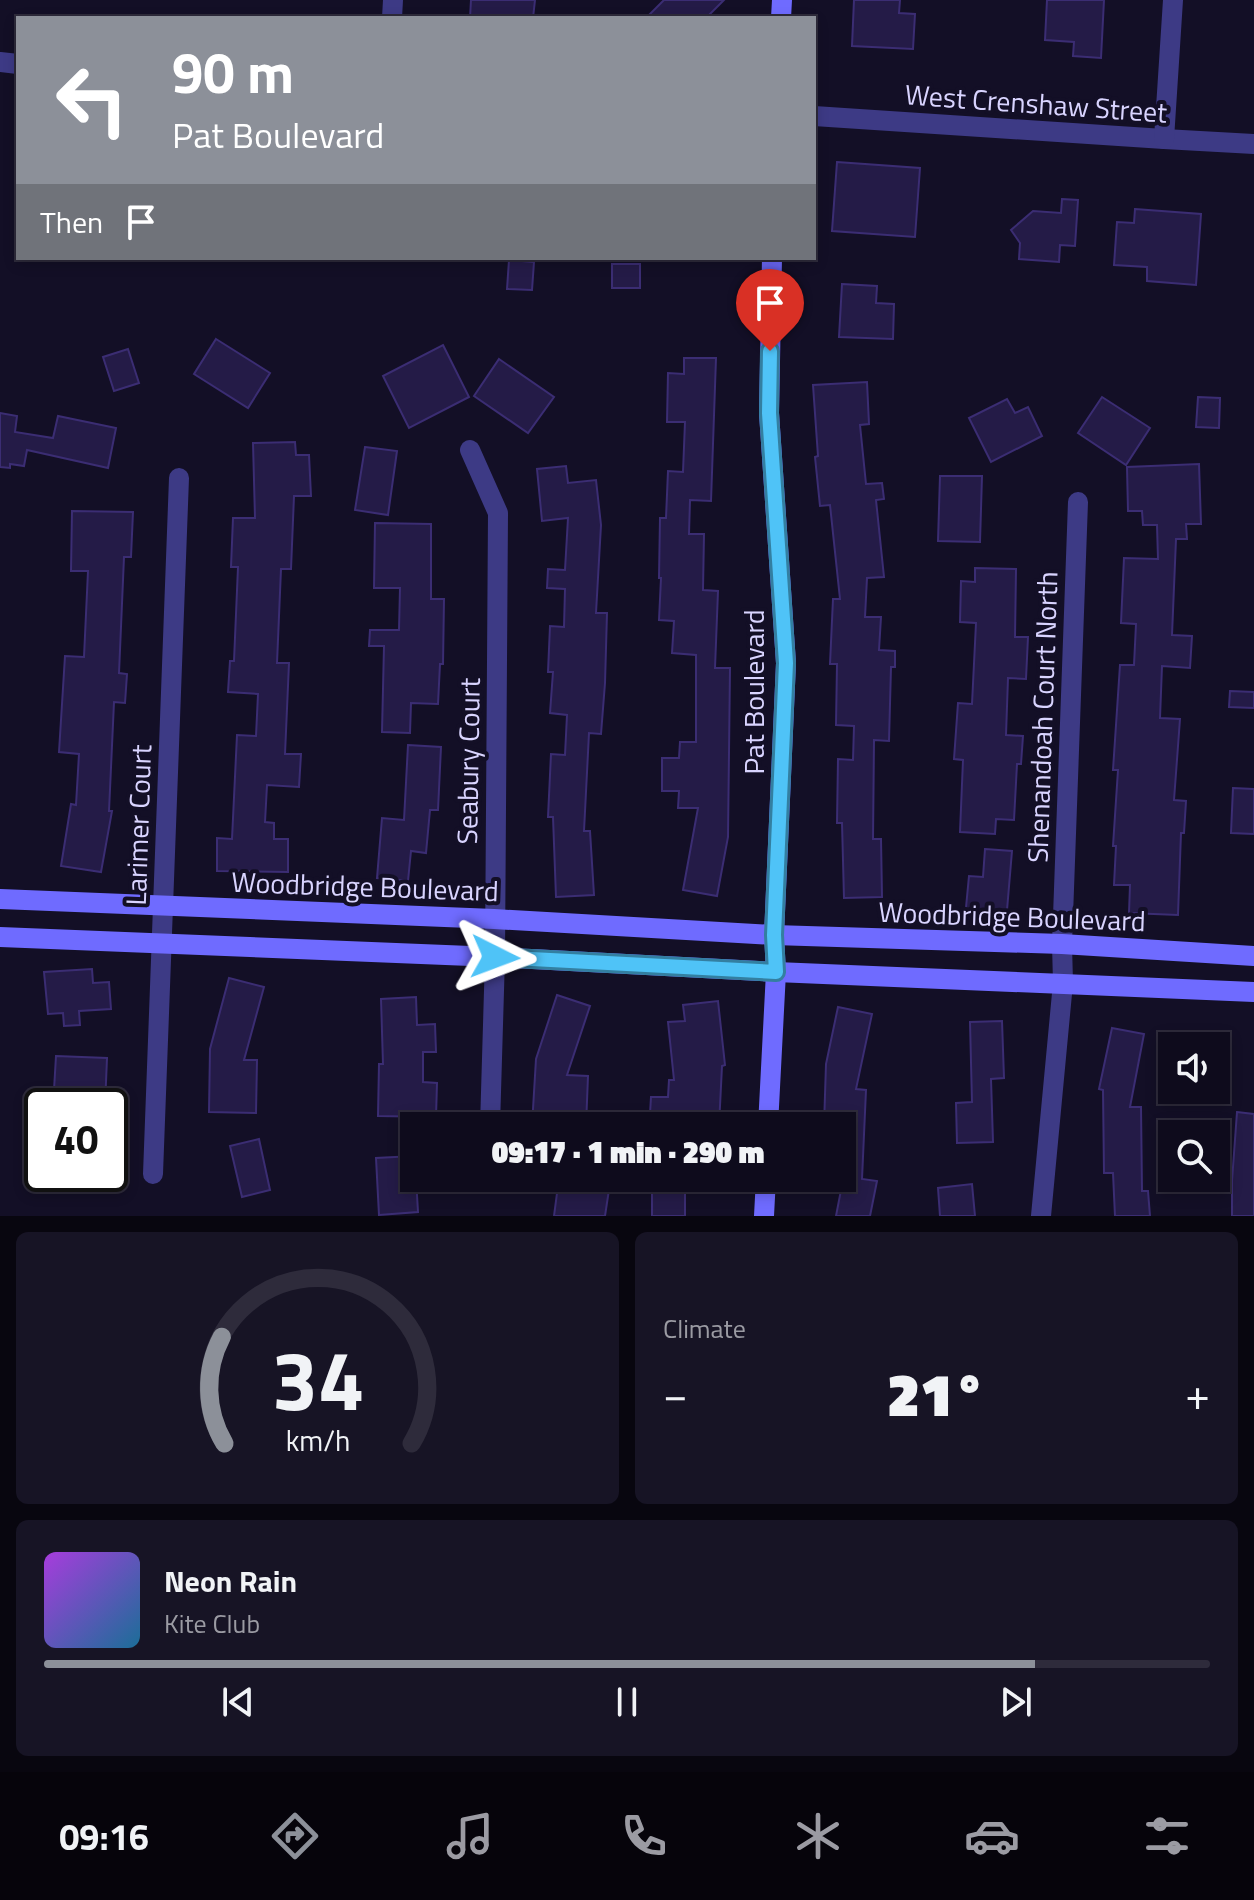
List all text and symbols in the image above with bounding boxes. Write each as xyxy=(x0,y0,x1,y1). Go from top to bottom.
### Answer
text: 90 m xyxy=(172,30,294,115)
icon: left xyxy=(40,48,144,152)
street label: West Crenshaw Street xyxy=(903,72,1169,134)
text: Pat Boulevard xyxy=(172,107,384,162)
text: Then xyxy=(40,199,103,245)
icon: arrive xyxy=(119,200,163,244)
pin xyxy=(736,269,804,351)
icon: arrive xyxy=(748,281,792,325)
street label: Shenandoah Court North xyxy=(1015,570,1069,864)
street label: Pat Boulevard xyxy=(732,609,775,775)
street label: Seabury Court xyxy=(445,677,491,845)
street label: Larimer Court xyxy=(114,744,162,906)
street label: Woodbridge Boulevard xyxy=(231,860,499,912)
street label: Woodbridge Boulevard xyxy=(878,890,1146,942)
position arrow xyxy=(453,915,537,999)
map controls xyxy=(1158,1032,1230,1192)
button: sound xyxy=(1158,1032,1230,1104)
speed limit sign: 40 xyxy=(24,1088,128,1192)
button: search xyxy=(1158,1120,1230,1192)
text: 09:17 · 1 min · 290 m xyxy=(492,1129,764,1175)
text: Climate xyxy=(663,1309,746,1348)
text: 34 xyxy=(271,1316,364,1442)
text: 21° xyxy=(887,1348,986,1439)
text: − xyxy=(663,1360,688,1427)
text: + xyxy=(1185,1360,1210,1427)
text: km/h xyxy=(285,1419,350,1462)
text: Neon Rain xyxy=(164,1558,297,1604)
text: Kite Club xyxy=(164,1604,260,1643)
icon: previous xyxy=(216,1680,260,1724)
icon: pause xyxy=(605,1680,649,1724)
icon: next xyxy=(994,1680,1038,1724)
icon: directions xyxy=(267,1808,323,1864)
icon: music xyxy=(442,1808,498,1864)
icon: phone xyxy=(616,1808,672,1864)
icon: climate xyxy=(790,1808,846,1864)
icon: car xyxy=(964,1808,1020,1864)
icon: filters xyxy=(1139,1808,1195,1864)
text: 09:16 xyxy=(59,1809,149,1864)

